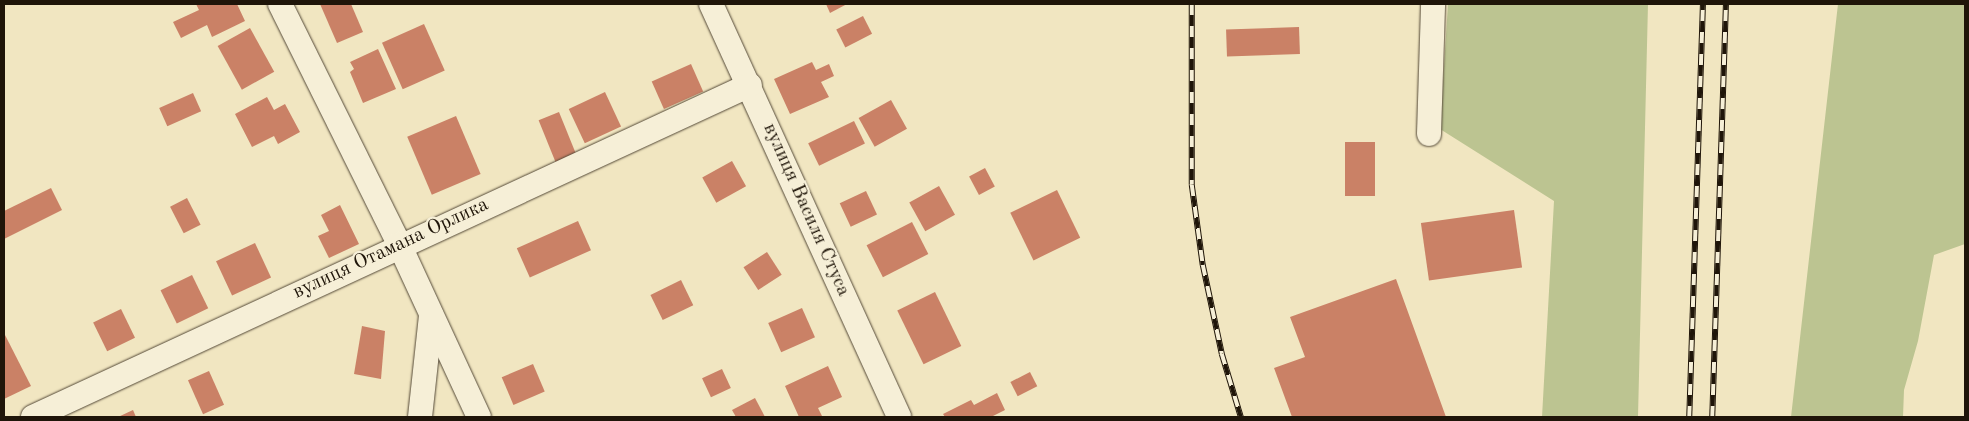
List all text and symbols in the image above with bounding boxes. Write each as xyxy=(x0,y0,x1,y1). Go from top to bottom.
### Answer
street label: вулиця Василя Стуса xyxy=(757,120,855,300)
street label: вулиця Отамана Орлика xyxy=(289,193,493,305)

